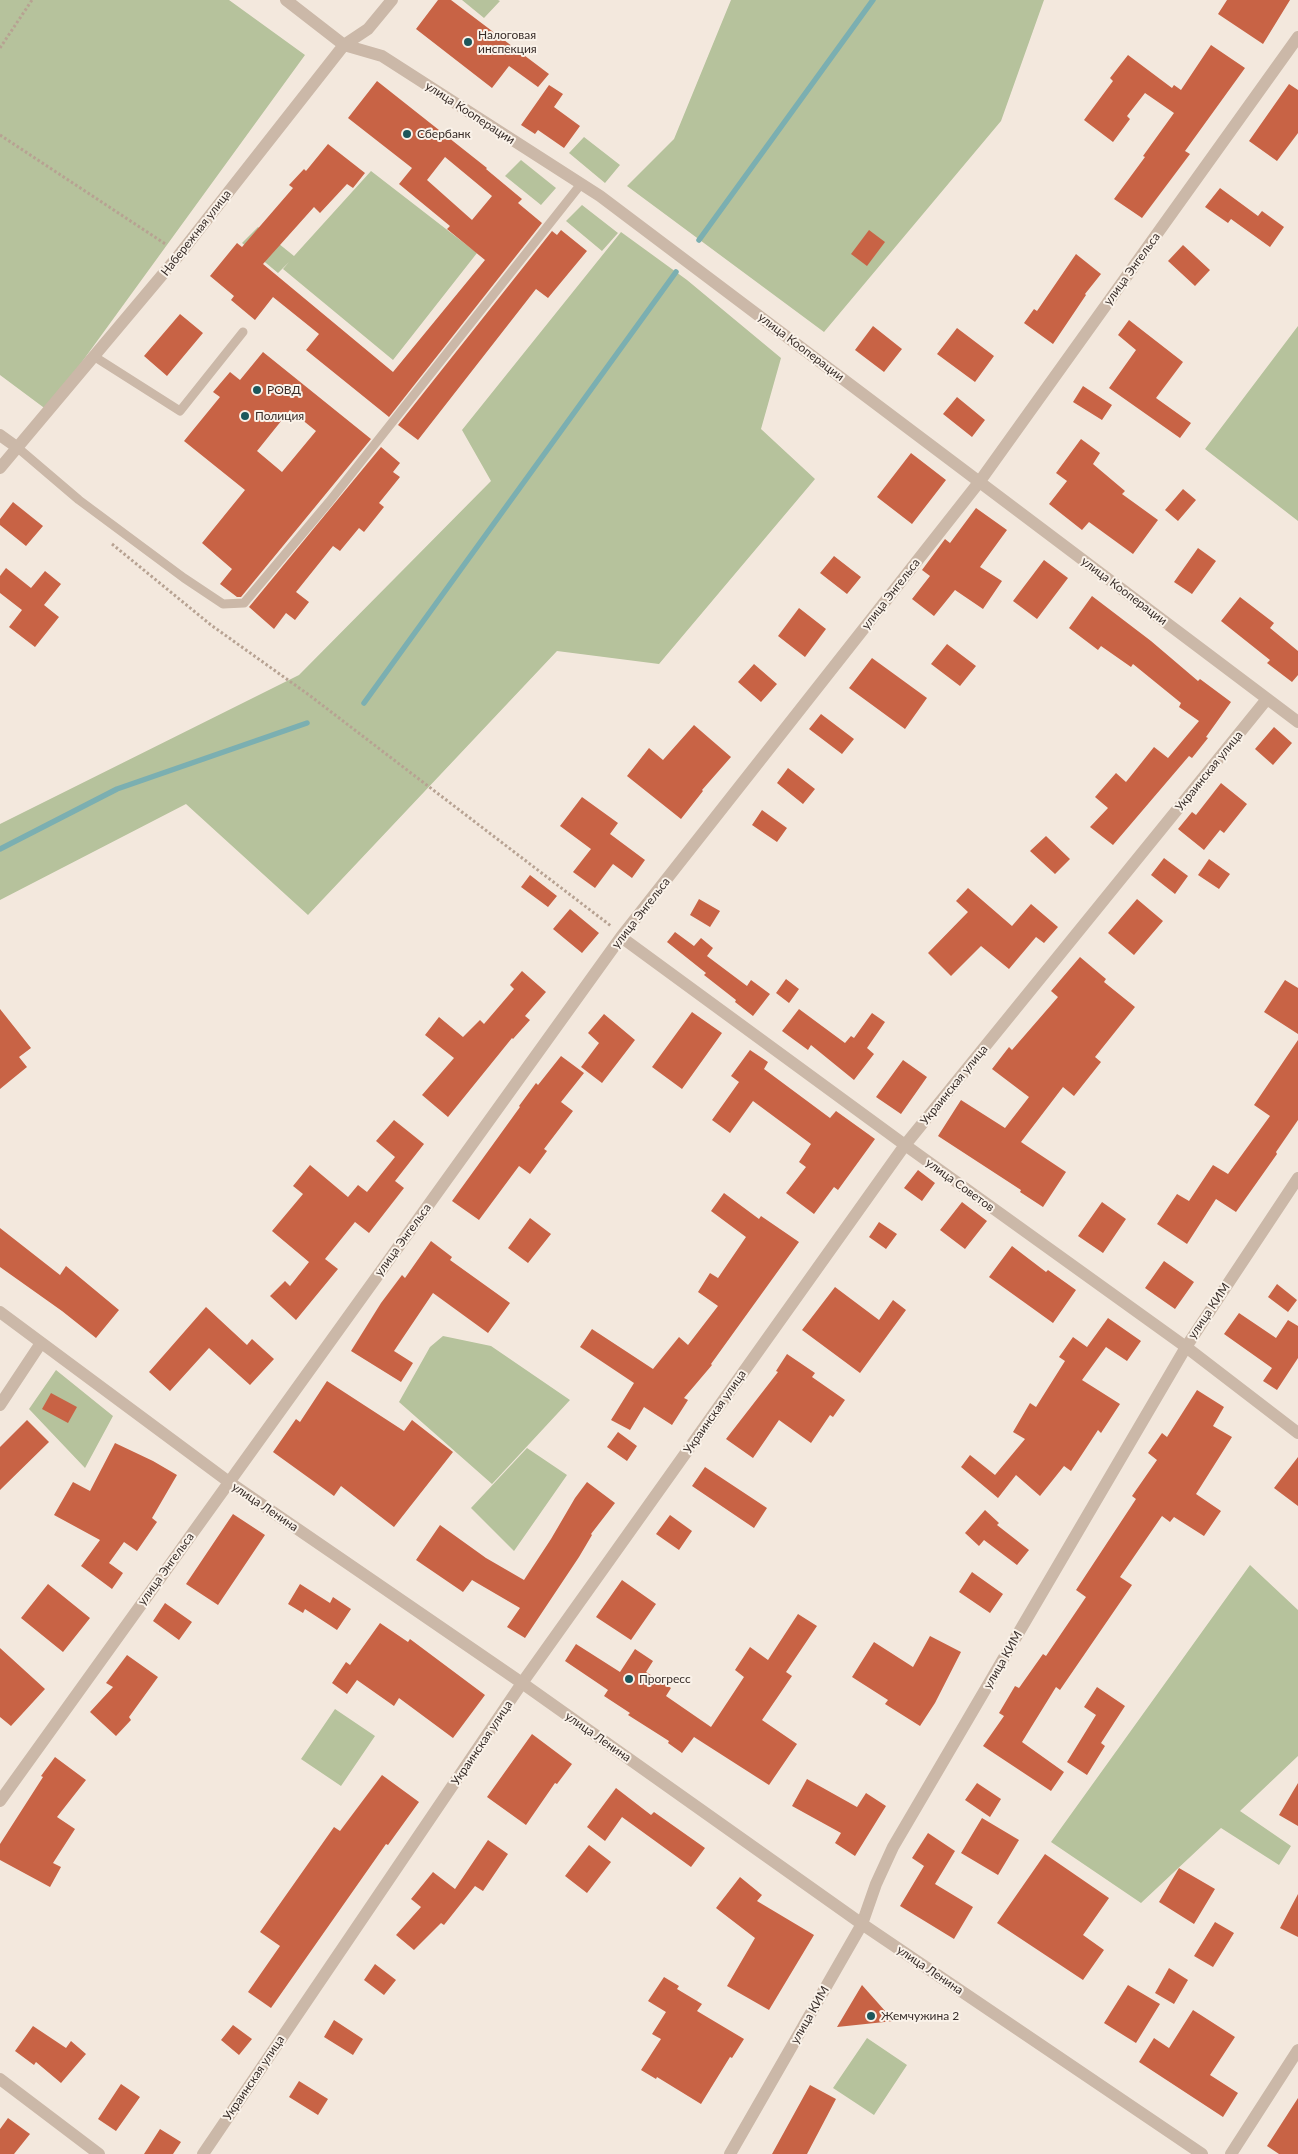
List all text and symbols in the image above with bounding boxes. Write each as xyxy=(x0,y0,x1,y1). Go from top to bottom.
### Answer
place label: Налоговая инспекция xyxy=(478,28,537,56)
marker: Налоговая инспекция xyxy=(462,36,474,48)
street label: улица Кооперации xyxy=(423,79,517,147)
place label: Сбербанк xyxy=(417,127,471,141)
marker: Сбербанк xyxy=(401,128,413,140)
street label: Набережная улица xyxy=(158,187,234,279)
street label: улица Энгельса xyxy=(1101,230,1163,308)
street label: улица Кооперации xyxy=(755,310,847,384)
place label: РОВД xyxy=(267,383,301,397)
marker: РОВД xyxy=(251,384,263,396)
place label: Полиция xyxy=(255,409,304,423)
marker: Полиция xyxy=(239,410,251,422)
street label: улица Кооперации xyxy=(1078,554,1170,628)
street label: улица Энгельса xyxy=(859,556,923,632)
street label: Украинская улица xyxy=(1172,728,1246,814)
street label: улица Энгельса xyxy=(609,875,673,951)
street label: Украинская улица xyxy=(917,1042,991,1128)
street label: улица Советов xyxy=(923,1155,997,1215)
street label: улица Энгельса xyxy=(372,1201,434,1279)
street label: улица КИМ xyxy=(1185,1280,1233,1342)
street label: Украинская улица xyxy=(681,1367,749,1457)
street label: улица Ленина xyxy=(229,1479,301,1535)
street label: улица Энгельса xyxy=(135,1530,197,1608)
street label: улица КИМ xyxy=(981,1629,1025,1691)
place label: Прогресс xyxy=(639,1672,691,1686)
marker: Прогресс xyxy=(623,1673,635,1685)
street label: Украинская улица xyxy=(448,1698,516,1788)
street label: улица Ленина xyxy=(562,1709,634,1765)
street label: улица Ленина xyxy=(894,1942,966,1998)
street label: улица КИМ xyxy=(788,1984,832,2046)
place label: Жемчужина 2 xyxy=(881,2009,959,2023)
marker: Жемчужина 2 xyxy=(865,2010,877,2022)
street label: Украинская улица xyxy=(220,2033,288,2123)

